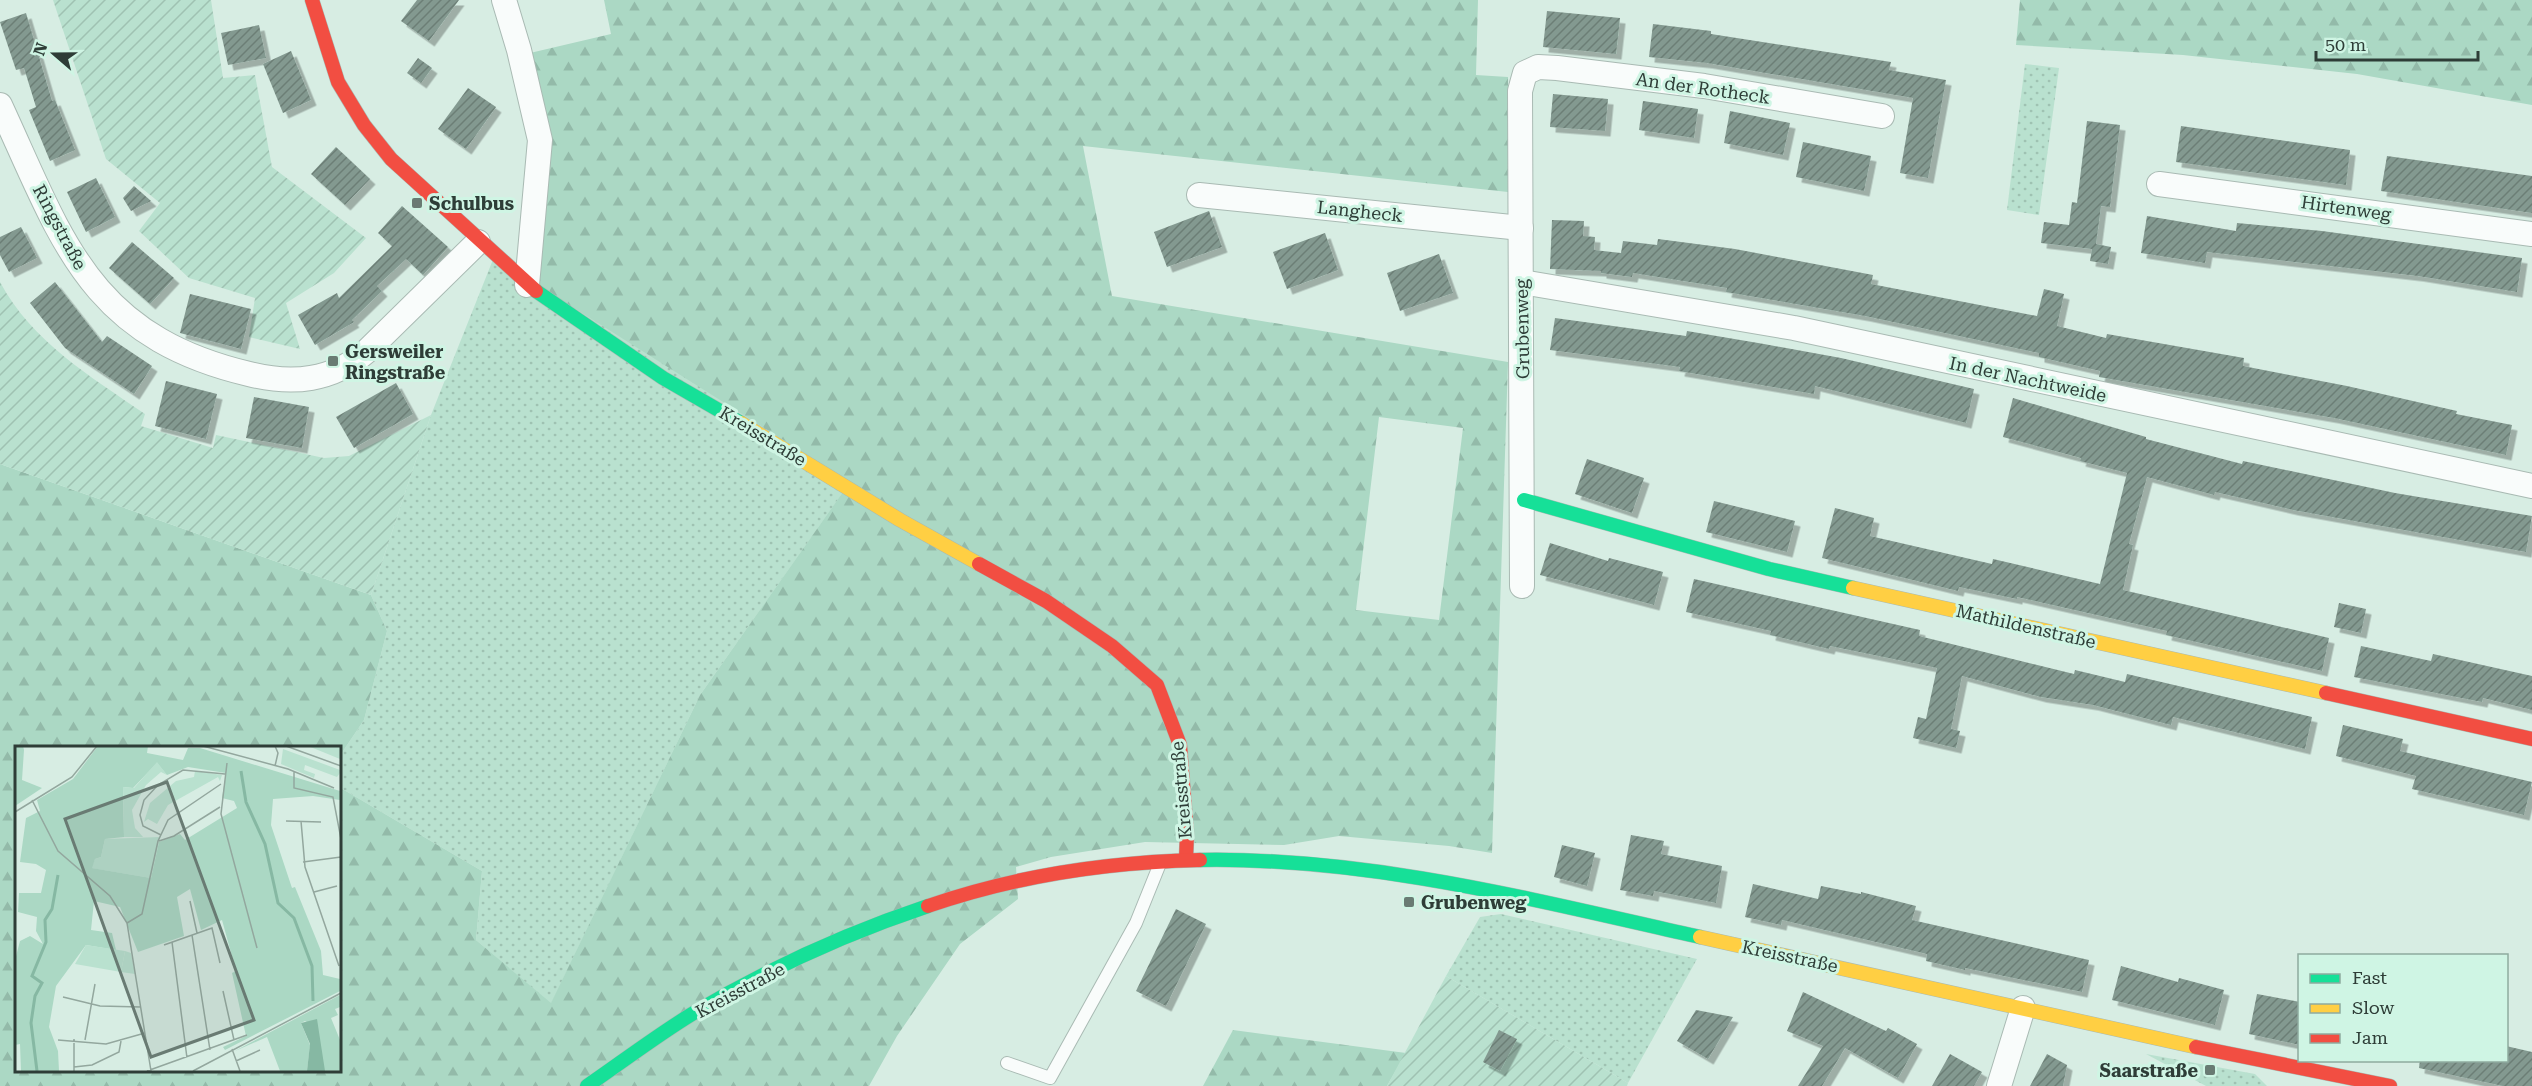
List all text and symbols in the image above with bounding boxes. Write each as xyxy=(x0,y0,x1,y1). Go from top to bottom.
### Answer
north arrow xyxy=(24,24,84,84)
scale bar xyxy=(2316,24,2478,62)
text: 50 m xyxy=(2325,34,2366,55)
text: N xyxy=(29,40,51,58)
street label: An der Rotheck xyxy=(1635,68,1771,108)
street label: Ringstraße xyxy=(29,181,91,273)
street label: Hirtenweg xyxy=(2300,191,2393,225)
place label: Schulbus xyxy=(429,193,514,214)
marker: Schulbus xyxy=(410,196,424,210)
street label: Langheck xyxy=(1316,196,1404,226)
street label: Grubenweg xyxy=(1511,278,1533,379)
place label: Gersweiler Ringstraße xyxy=(345,341,446,383)
street label: In der Nachtweide xyxy=(1947,352,2109,406)
marker: Gersweiler Ringstraße xyxy=(326,354,340,368)
street label: Kreisstraße xyxy=(716,402,810,470)
street label: Mathildenstraße xyxy=(1954,600,2098,652)
street label: Kreisstraße xyxy=(1166,740,1196,840)
inset map xyxy=(15,746,340,1071)
place label: Grubenweg xyxy=(1421,892,1527,913)
marker: Grubenweg xyxy=(1402,895,1416,909)
street label: Kreisstraße xyxy=(1740,936,1840,976)
legend xyxy=(2298,954,2508,1062)
street label: Kreisstraße xyxy=(692,958,788,1022)
text: Fast xyxy=(2352,967,2387,988)
text: Slow xyxy=(2352,997,2394,1018)
text: Jam xyxy=(2352,1027,2388,1048)
place label: Saarstraße xyxy=(2100,1060,2198,1081)
marker: Saarstraße xyxy=(2203,1063,2217,1077)

